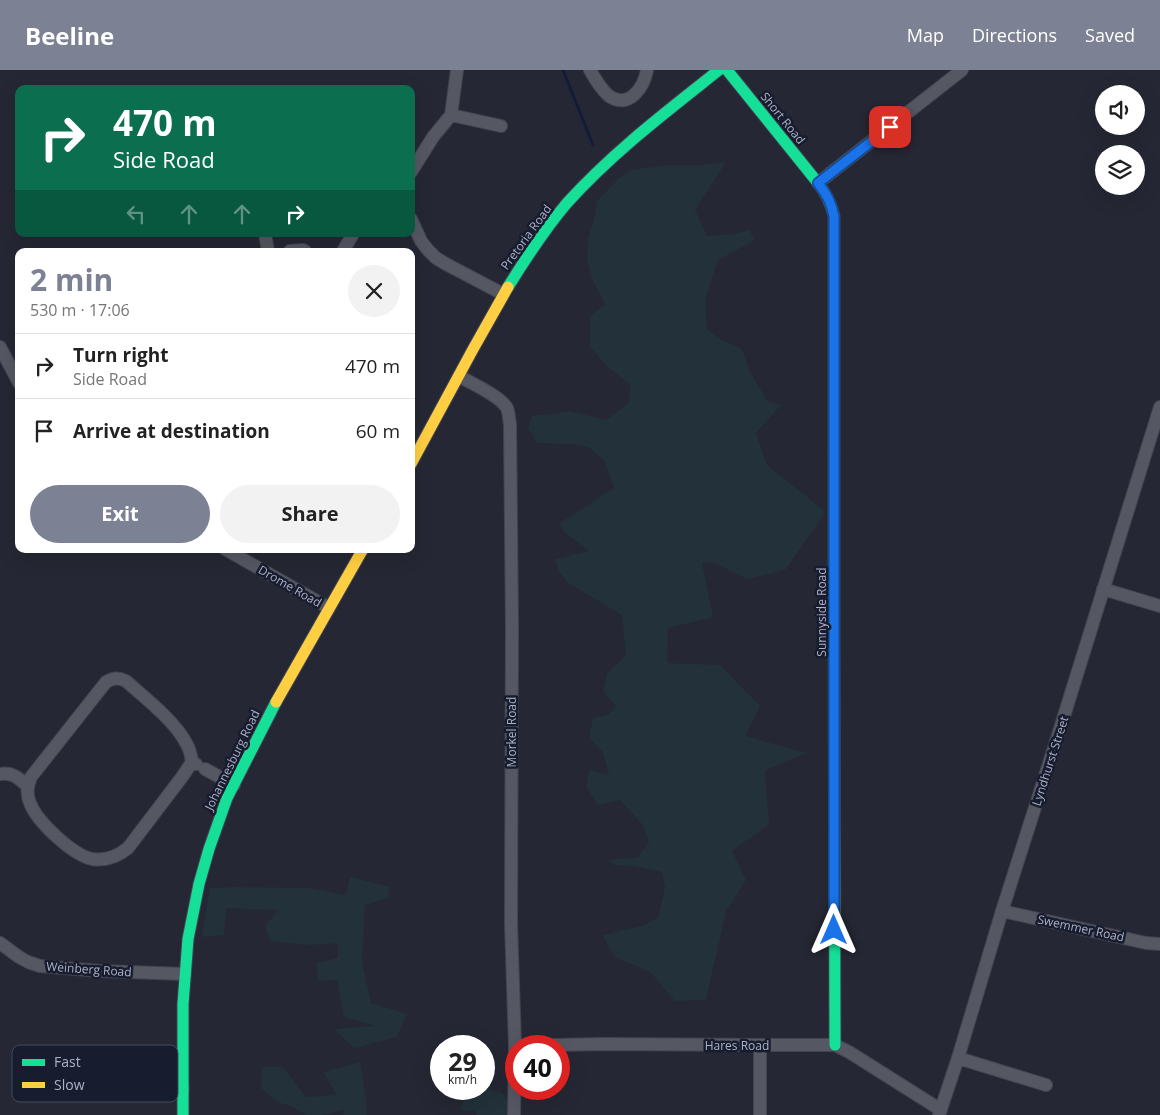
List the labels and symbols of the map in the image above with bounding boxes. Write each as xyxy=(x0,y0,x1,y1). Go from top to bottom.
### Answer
street label: Short Road xyxy=(757,89,809,147)
pin xyxy=(869,106,911,148)
street label: Pretoria Road xyxy=(497,201,555,273)
street label: Drome Road xyxy=(255,561,325,611)
street label: Sunnyside Road xyxy=(813,567,830,657)
street label: Morkel Road xyxy=(503,697,520,767)
street label: Johannesburg Road xyxy=(200,707,264,814)
street label: Lyndhurst Street xyxy=(1028,714,1072,808)
position arrow xyxy=(807,903,859,955)
street label: Swemmer Road xyxy=(1036,911,1126,945)
street label: Weinberg Road xyxy=(46,958,132,980)
speed limit sign: 40 xyxy=(505,1035,570,1100)
street label: Hares Road xyxy=(705,1037,769,1054)
legend xyxy=(12,1045,178,1102)
text: Fast xyxy=(54,1052,81,1071)
text: Slow xyxy=(54,1075,85,1094)

